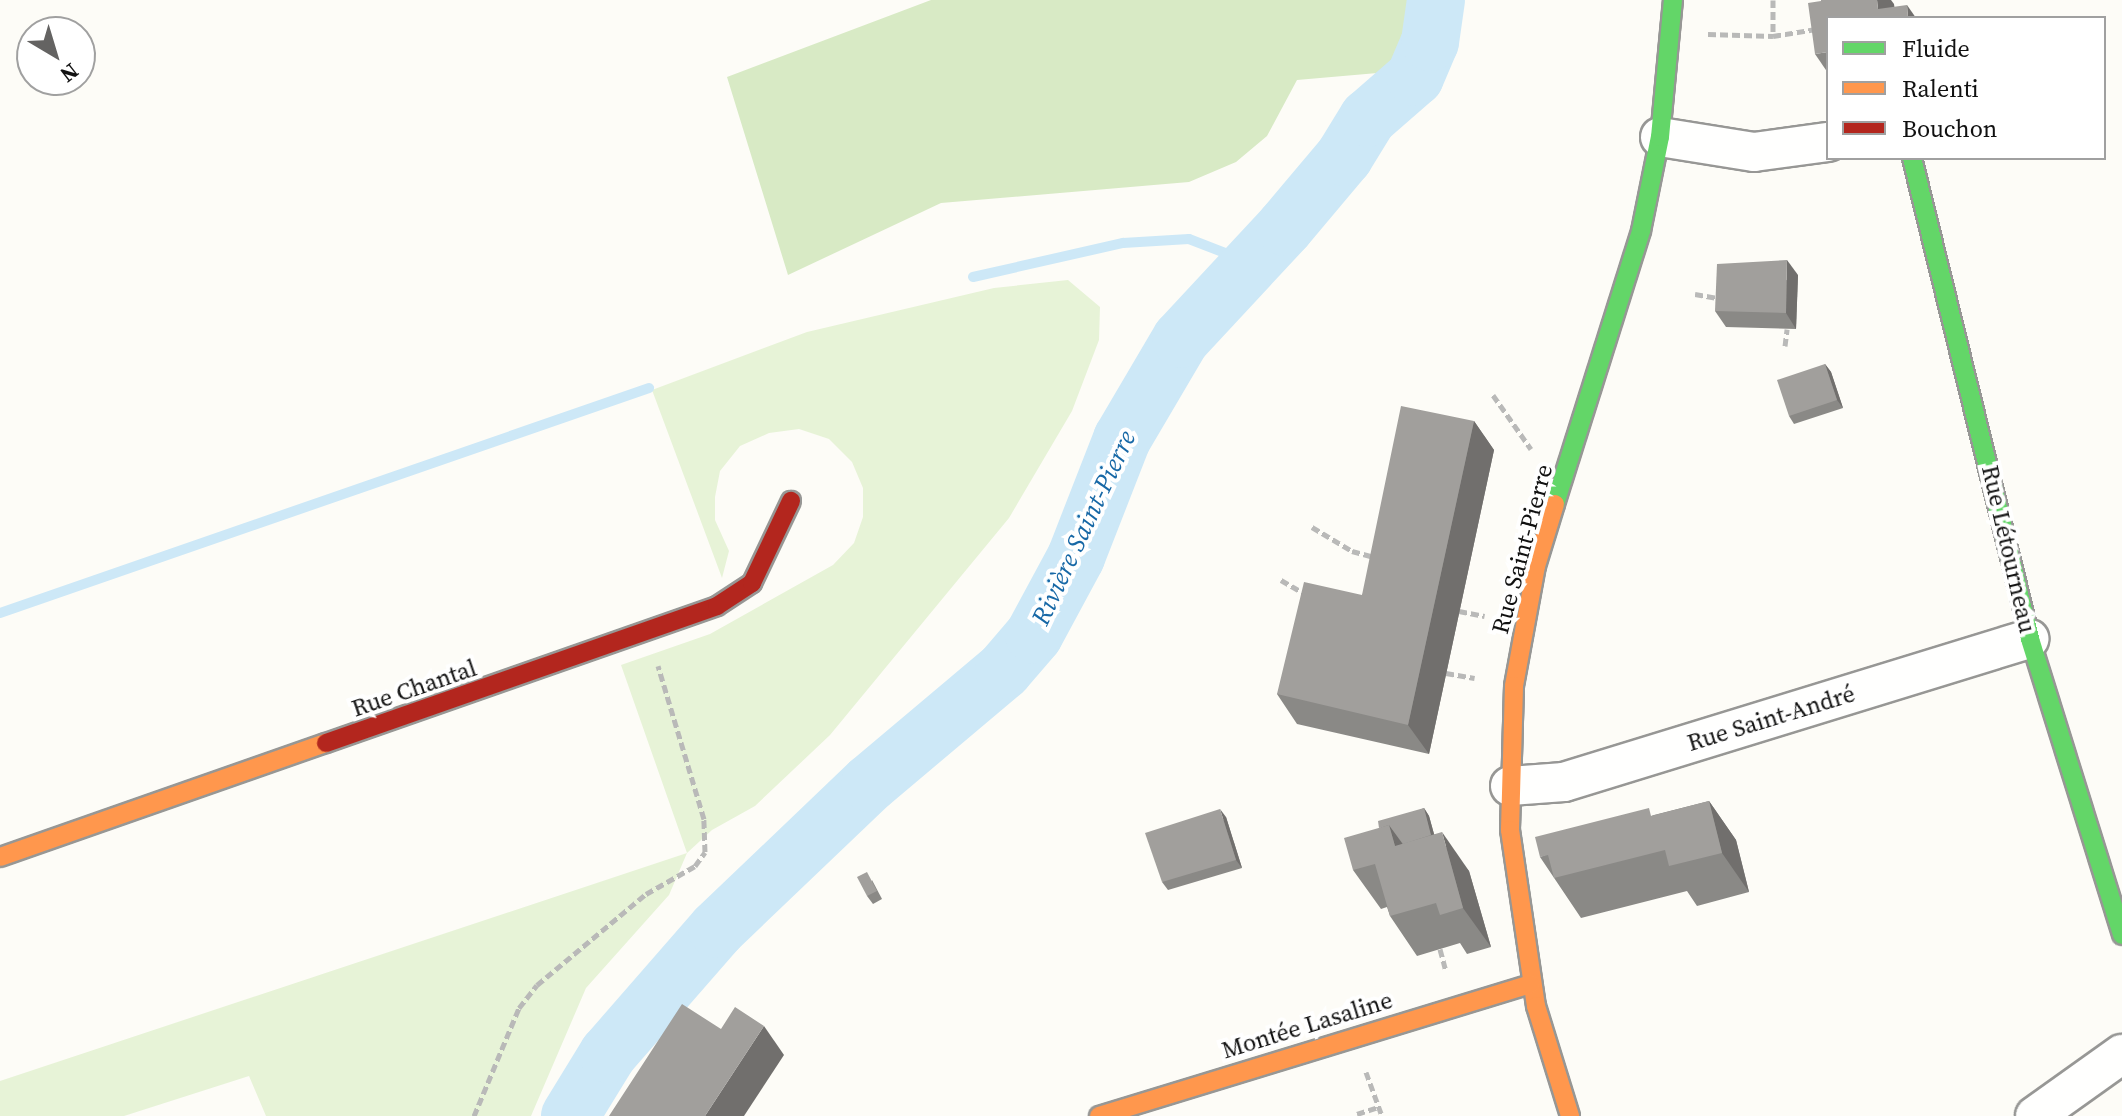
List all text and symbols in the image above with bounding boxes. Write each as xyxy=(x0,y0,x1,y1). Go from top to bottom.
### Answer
north arrow xyxy=(16,16,96,96)
legend xyxy=(1826,16,2106,160)
text: Fluide xyxy=(1902,32,1970,65)
text: N xyxy=(54,57,85,90)
text: Ralenti xyxy=(1902,72,1979,105)
text: Bouchon xyxy=(1902,112,1997,145)
water label: Rivière Saint-Pierre xyxy=(1025,426,1143,630)
street label: Rue Saint-Pierre xyxy=(1486,461,1558,637)
street label: Rue Létourneau xyxy=(1976,462,2042,636)
street label: Rue Chantal xyxy=(348,653,480,723)
street label: Rue Saint-André xyxy=(1684,679,1858,757)
street label: Montée Lasaline xyxy=(1218,985,1396,1065)

